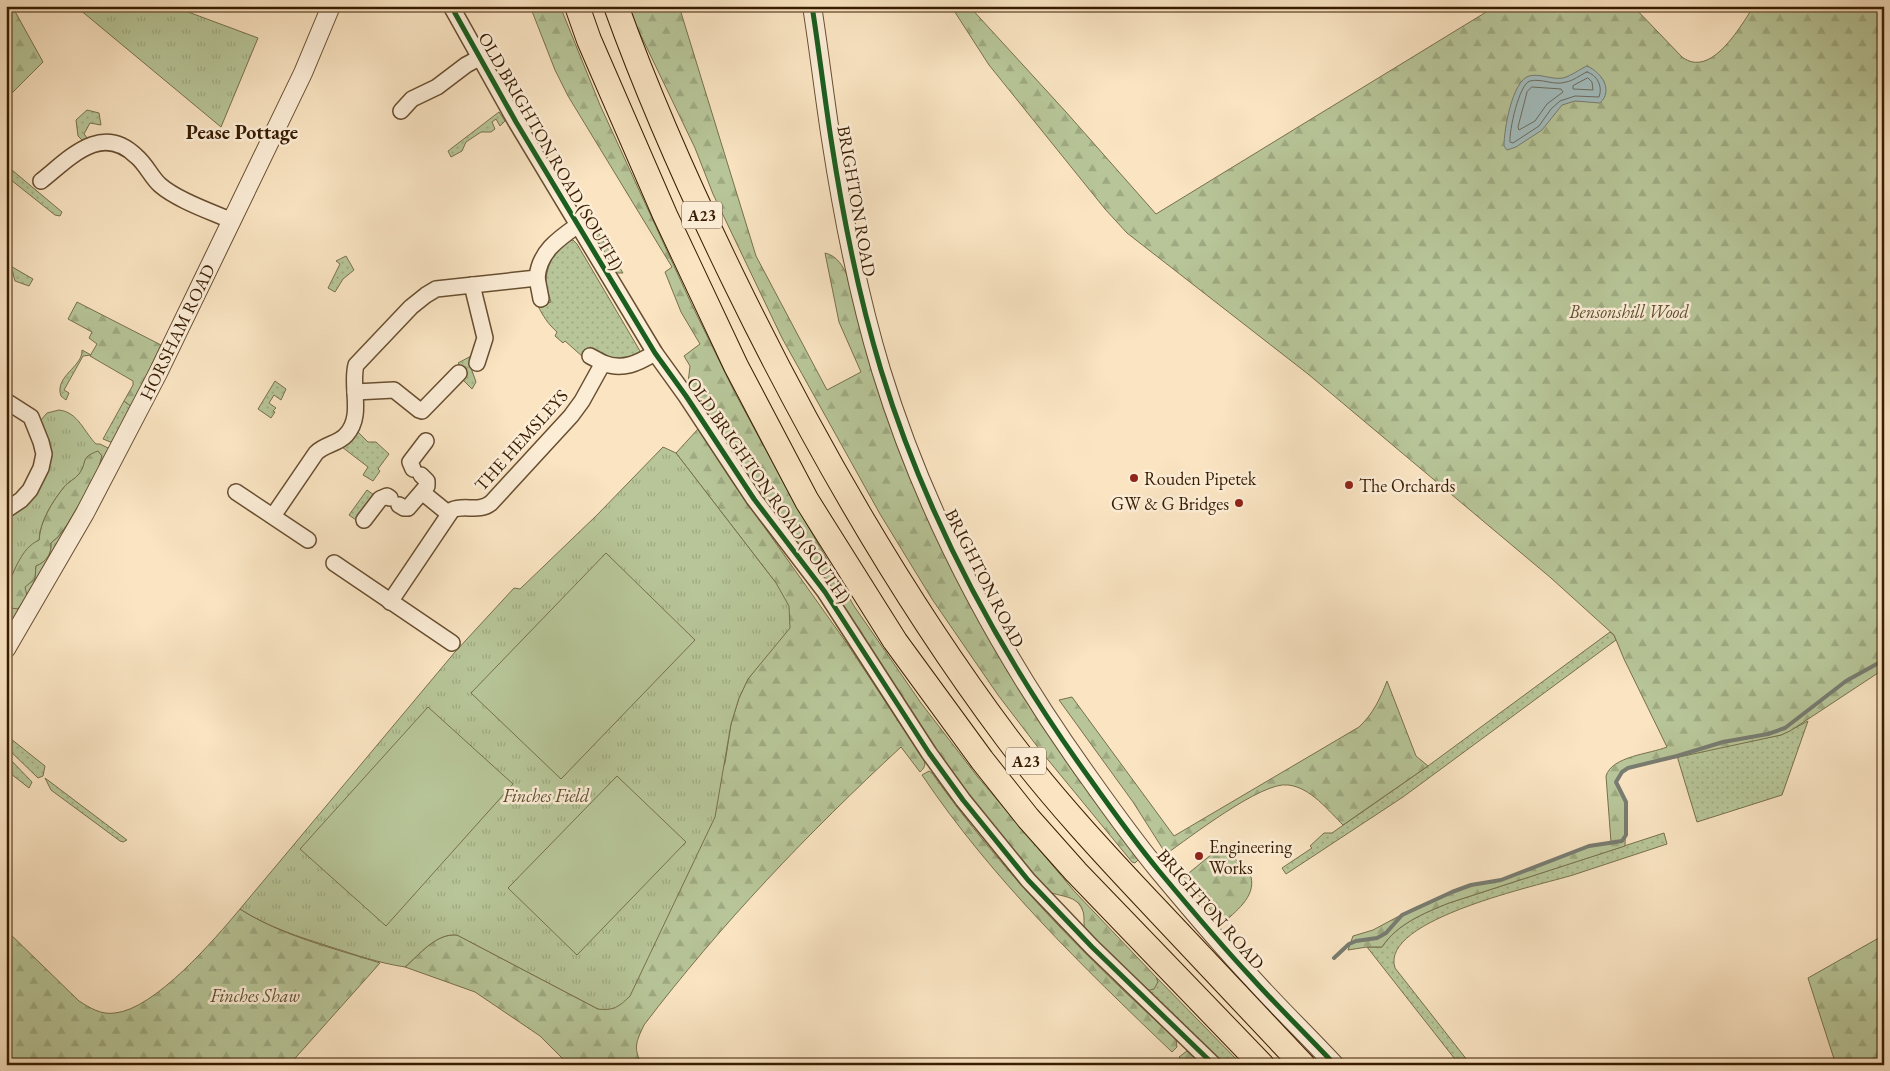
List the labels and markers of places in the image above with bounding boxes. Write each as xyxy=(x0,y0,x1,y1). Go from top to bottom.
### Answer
place label: Rouden Pipetek xyxy=(1144,467,1257,490)
marker: Rouden Pipetek xyxy=(1128,472,1140,484)
place label: The Orchards xyxy=(1359,474,1456,497)
marker: The Orchards xyxy=(1343,479,1355,491)
place label: GW & G Bridges xyxy=(1111,492,1229,515)
marker: GW & G Bridges xyxy=(1233,497,1245,509)
place label: Engineering Works xyxy=(1209,835,1292,879)
marker: Engineering Works xyxy=(1193,850,1205,862)

